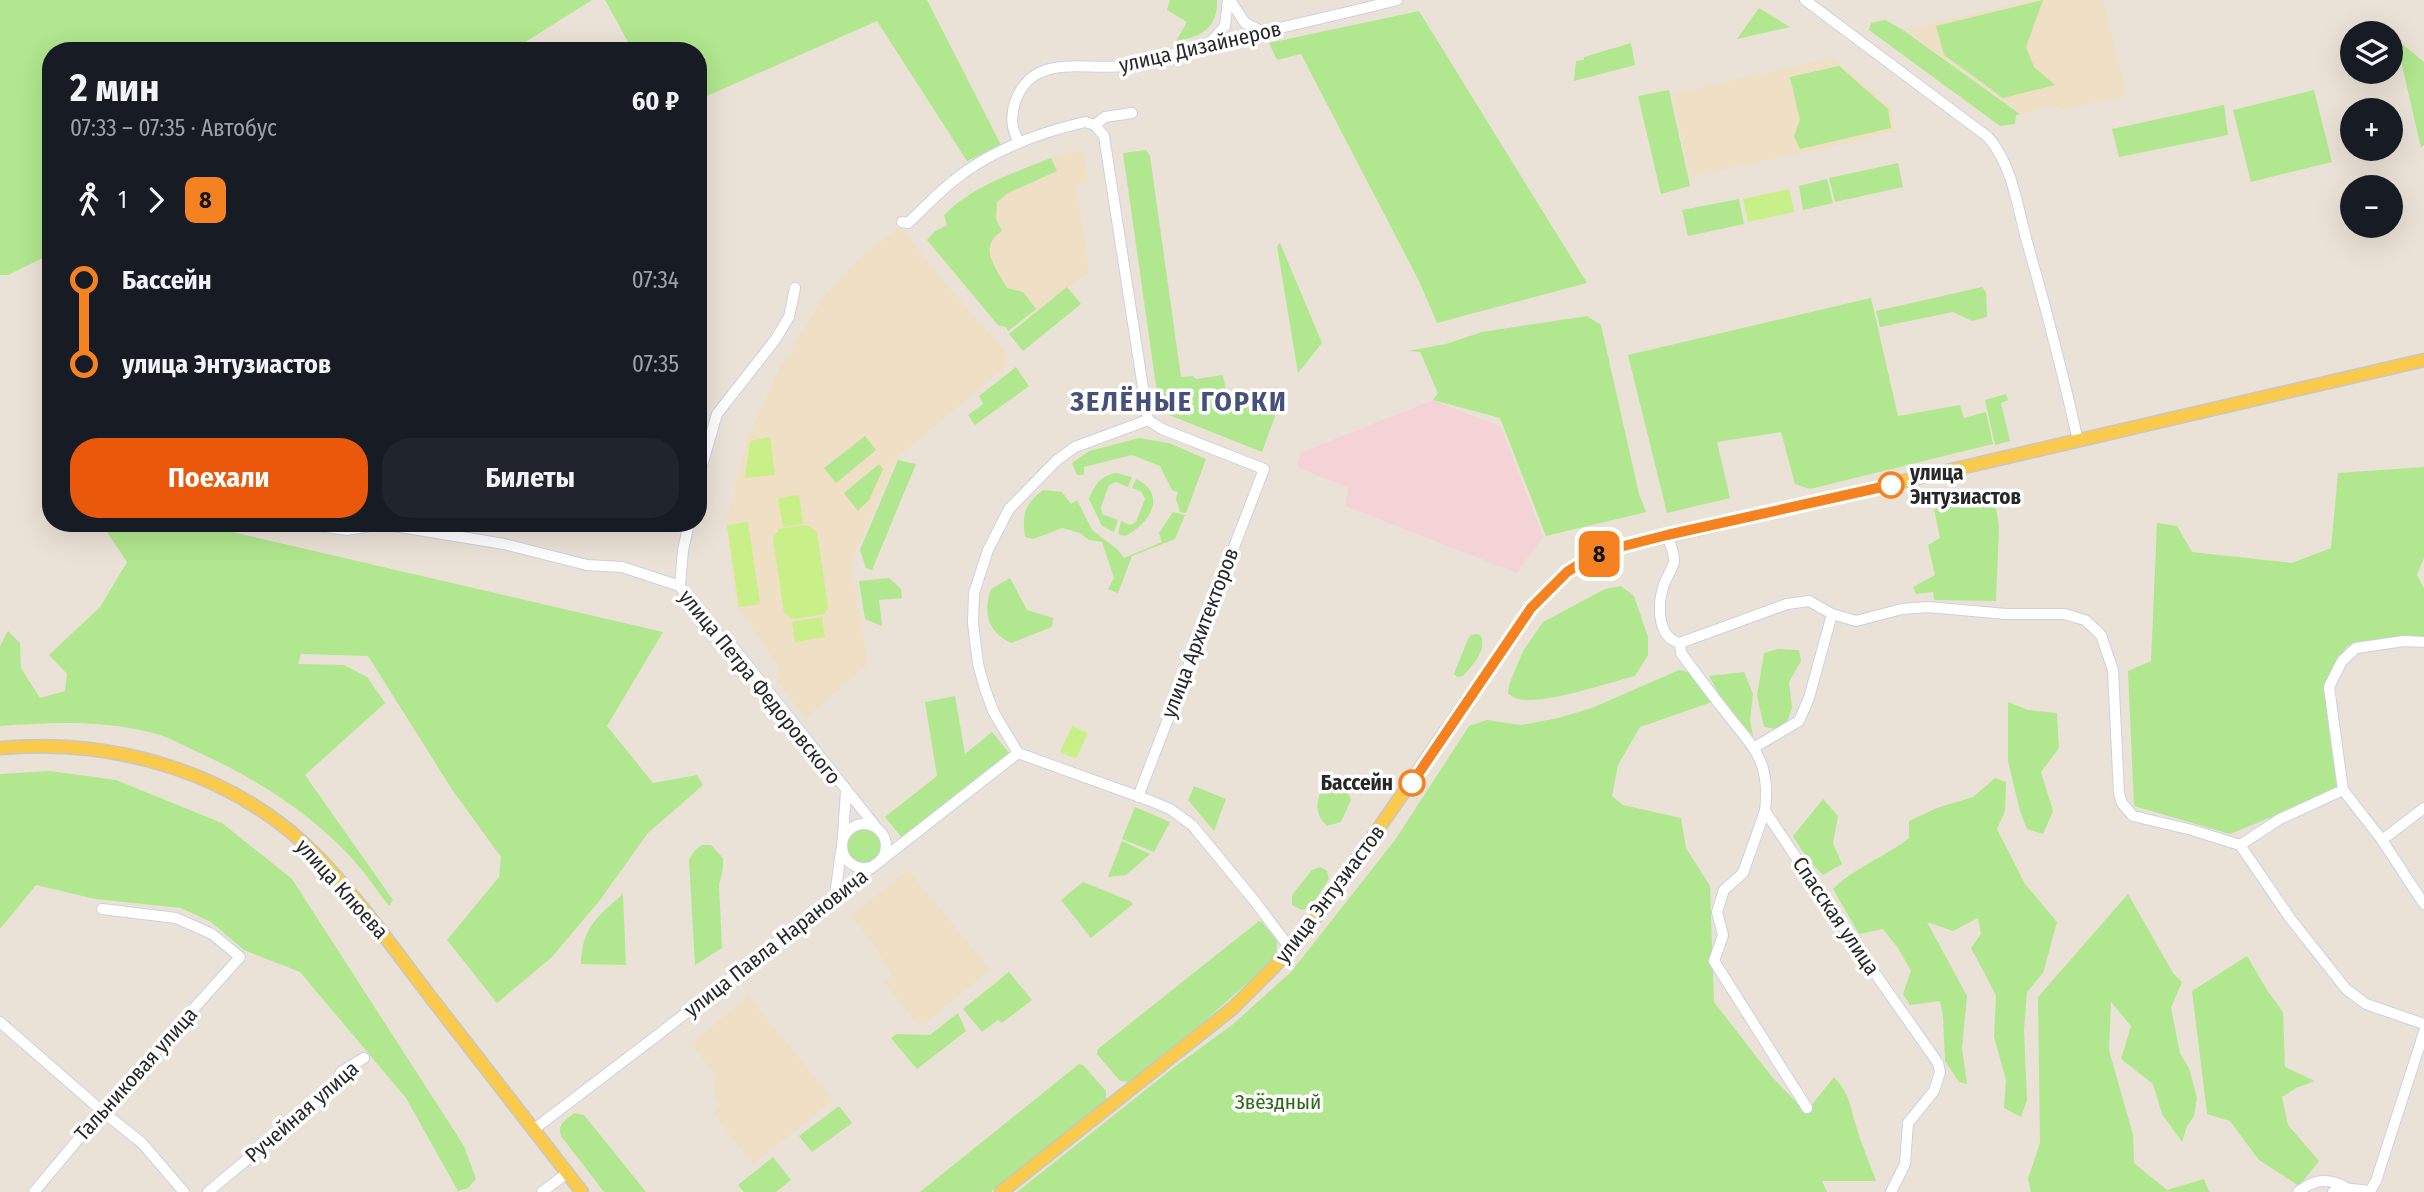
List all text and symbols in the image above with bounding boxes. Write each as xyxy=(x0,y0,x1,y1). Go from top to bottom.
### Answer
street label: улица Дизайнеров xyxy=(1116,16,1284,78)
map controls xyxy=(2340,21,2403,238)
button: layers xyxy=(2340,21,2403,84)
text: 2 мин xyxy=(70,65,159,111)
text: 60 ₽ xyxy=(632,86,679,117)
button: + xyxy=(2340,98,2403,161)
text: 07:33 – 07:35 · Автобус xyxy=(70,114,277,142)
button: − xyxy=(2340,175,2403,238)
icon: walk xyxy=(70,181,108,219)
icon: forward xyxy=(137,181,175,219)
text: 1 xyxy=(118,186,127,214)
text: 8 xyxy=(199,186,212,214)
text: Бассейн xyxy=(122,265,212,296)
text: 07:34 xyxy=(632,266,679,294)
text: улица Энтузиастов xyxy=(122,349,331,380)
text: 07:35 xyxy=(632,350,679,378)
district label: ЗЕЛЁНЫЕ ГОРКИ xyxy=(1069,385,1288,418)
button: Поехали xyxy=(70,438,368,518)
button: Билеты xyxy=(382,438,679,518)
place label: улица Энтузиастов xyxy=(1909,460,2021,510)
marker: улица Энтузиастов xyxy=(1878,472,1904,498)
line badge: 8 xyxy=(1576,531,1622,577)
text: 8 xyxy=(1593,540,1605,568)
street label: улица Архитекторов xyxy=(1156,544,1244,722)
street label: улица Петра Федоровского xyxy=(673,584,847,790)
place label: Бассейн xyxy=(1321,770,1393,796)
marker: Бассейн xyxy=(1399,770,1425,796)
street label: улица Энтузиастов xyxy=(1270,820,1390,968)
street label: улица Клюева xyxy=(290,834,394,944)
street label: Спасская улица xyxy=(1787,852,1885,980)
street label: улица Павла Нарановича xyxy=(679,863,873,1023)
street label: Тальниковая улица xyxy=(69,1002,203,1146)
street label: Ручейная улица xyxy=(240,1056,364,1168)
park label: Звёздный xyxy=(1235,1089,1321,1115)

